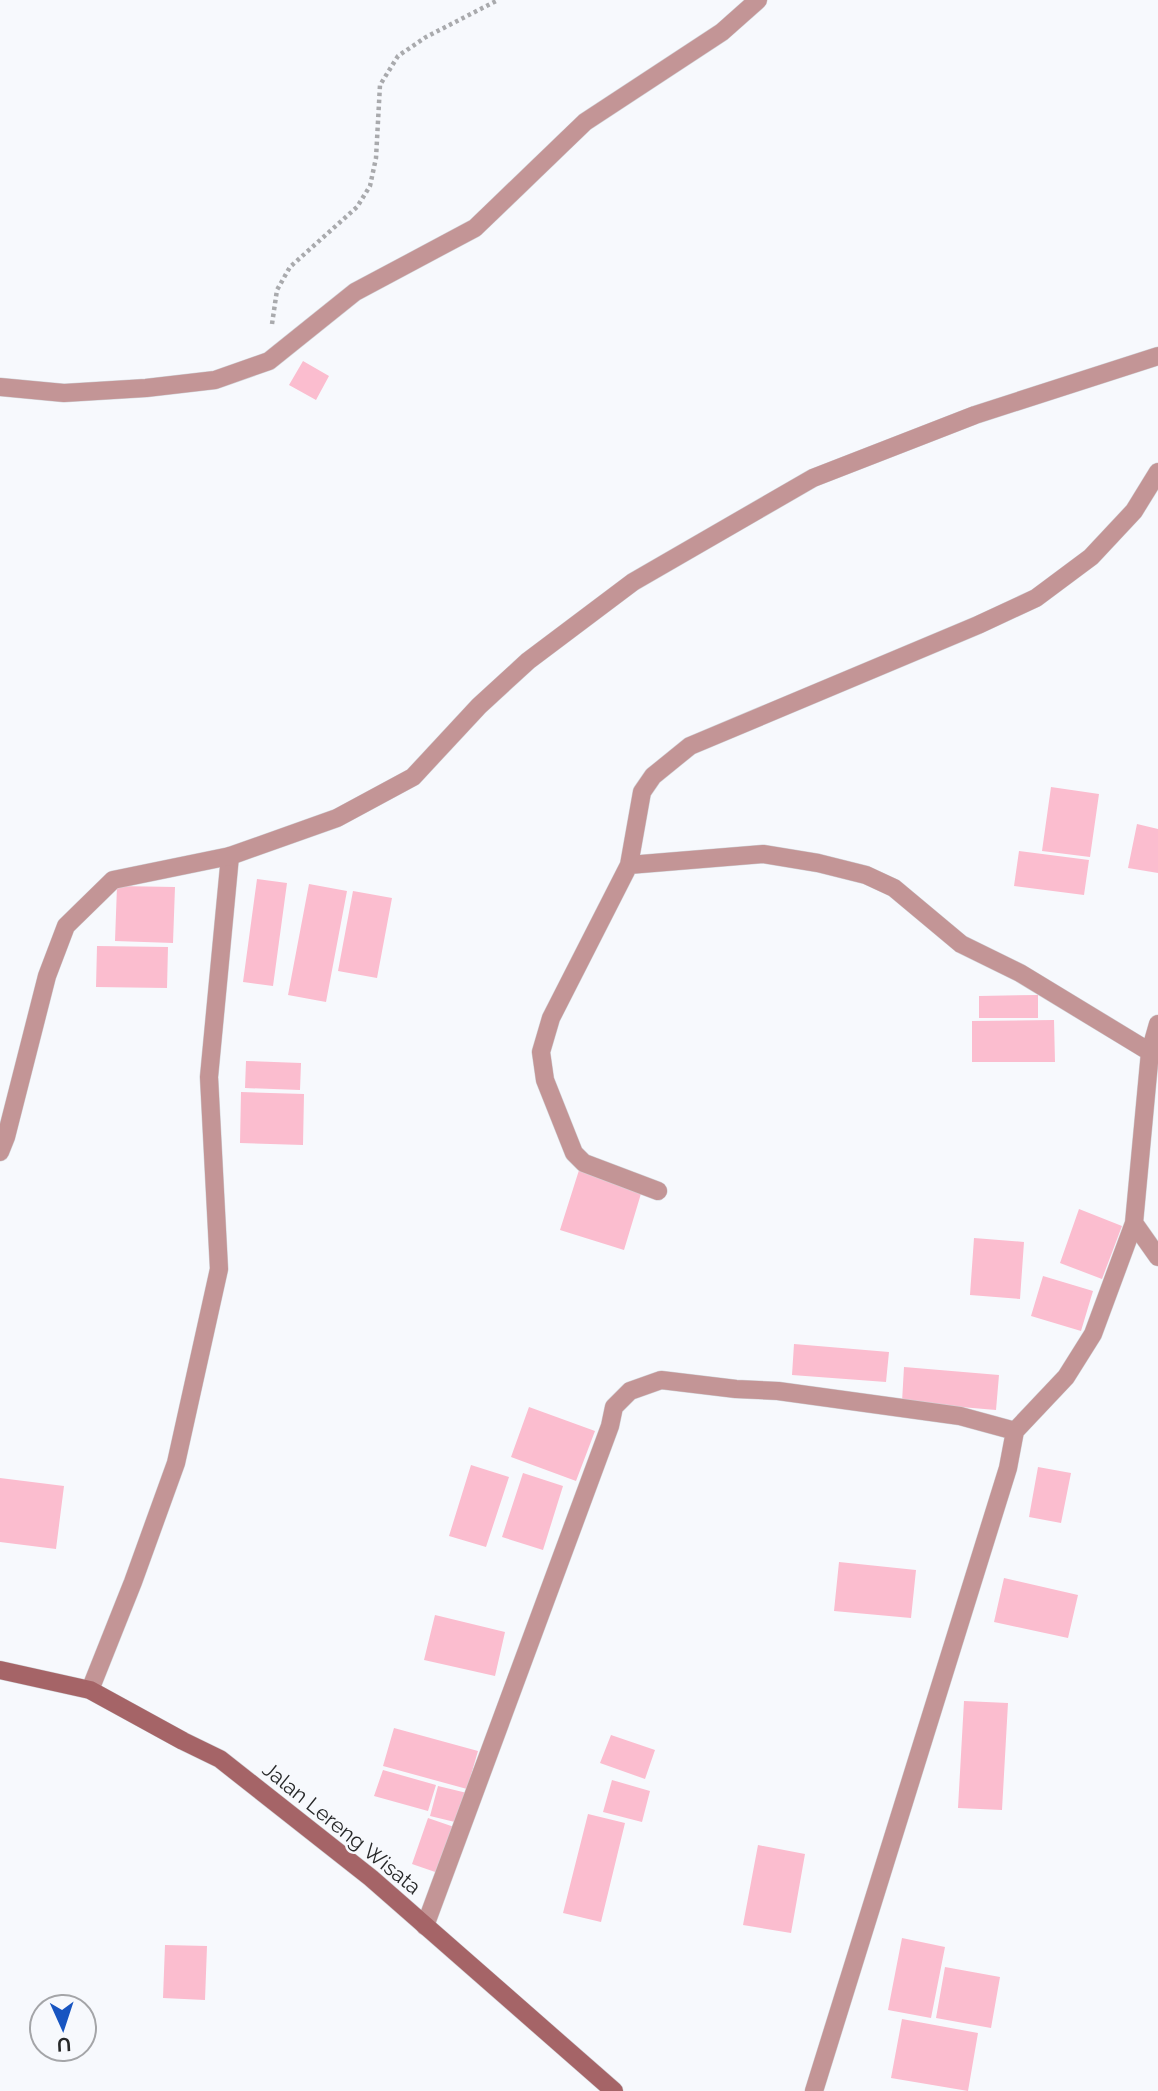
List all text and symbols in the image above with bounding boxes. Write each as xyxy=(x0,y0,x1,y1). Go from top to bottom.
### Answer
street label: Jalan Lereng Wisata xyxy=(258,1757,426,1899)
north arrow xyxy=(28,1993,98,2063)
text: U xyxy=(56,2034,72,2056)

